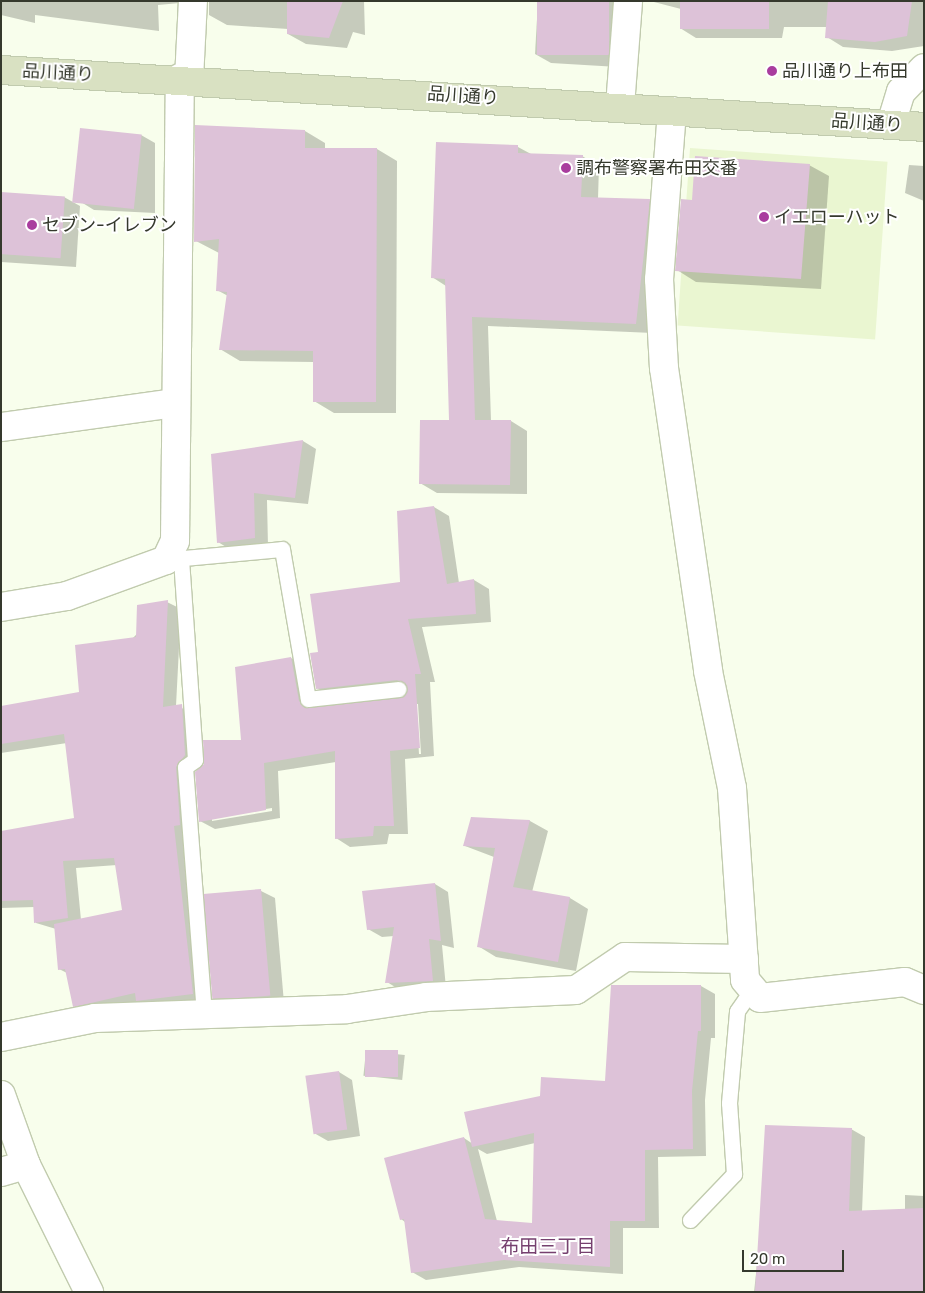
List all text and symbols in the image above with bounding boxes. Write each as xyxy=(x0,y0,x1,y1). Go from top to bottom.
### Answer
street label: 品川通り xyxy=(21,60,95,86)
place label: 品川通り上布田 xyxy=(782,60,908,82)
marker: 品川通り上布田 xyxy=(766,65,778,77)
street label: 品川通り xyxy=(426,83,500,109)
street label: 品川通り xyxy=(830,110,904,136)
place label: 調布警察署布田交番 xyxy=(576,157,738,179)
marker: 調布警察署布田交番 xyxy=(560,162,572,174)
place label: イエローハット xyxy=(774,206,900,228)
marker: イエローハット xyxy=(758,211,770,223)
place label: セブン-イレブン xyxy=(42,214,177,236)
marker: セブン-イレブン xyxy=(26,219,38,231)
district label: 布田三丁目 xyxy=(501,1236,595,1258)
scale bar xyxy=(745,1240,848,1272)
text: 20 m xyxy=(750,1250,785,1268)

